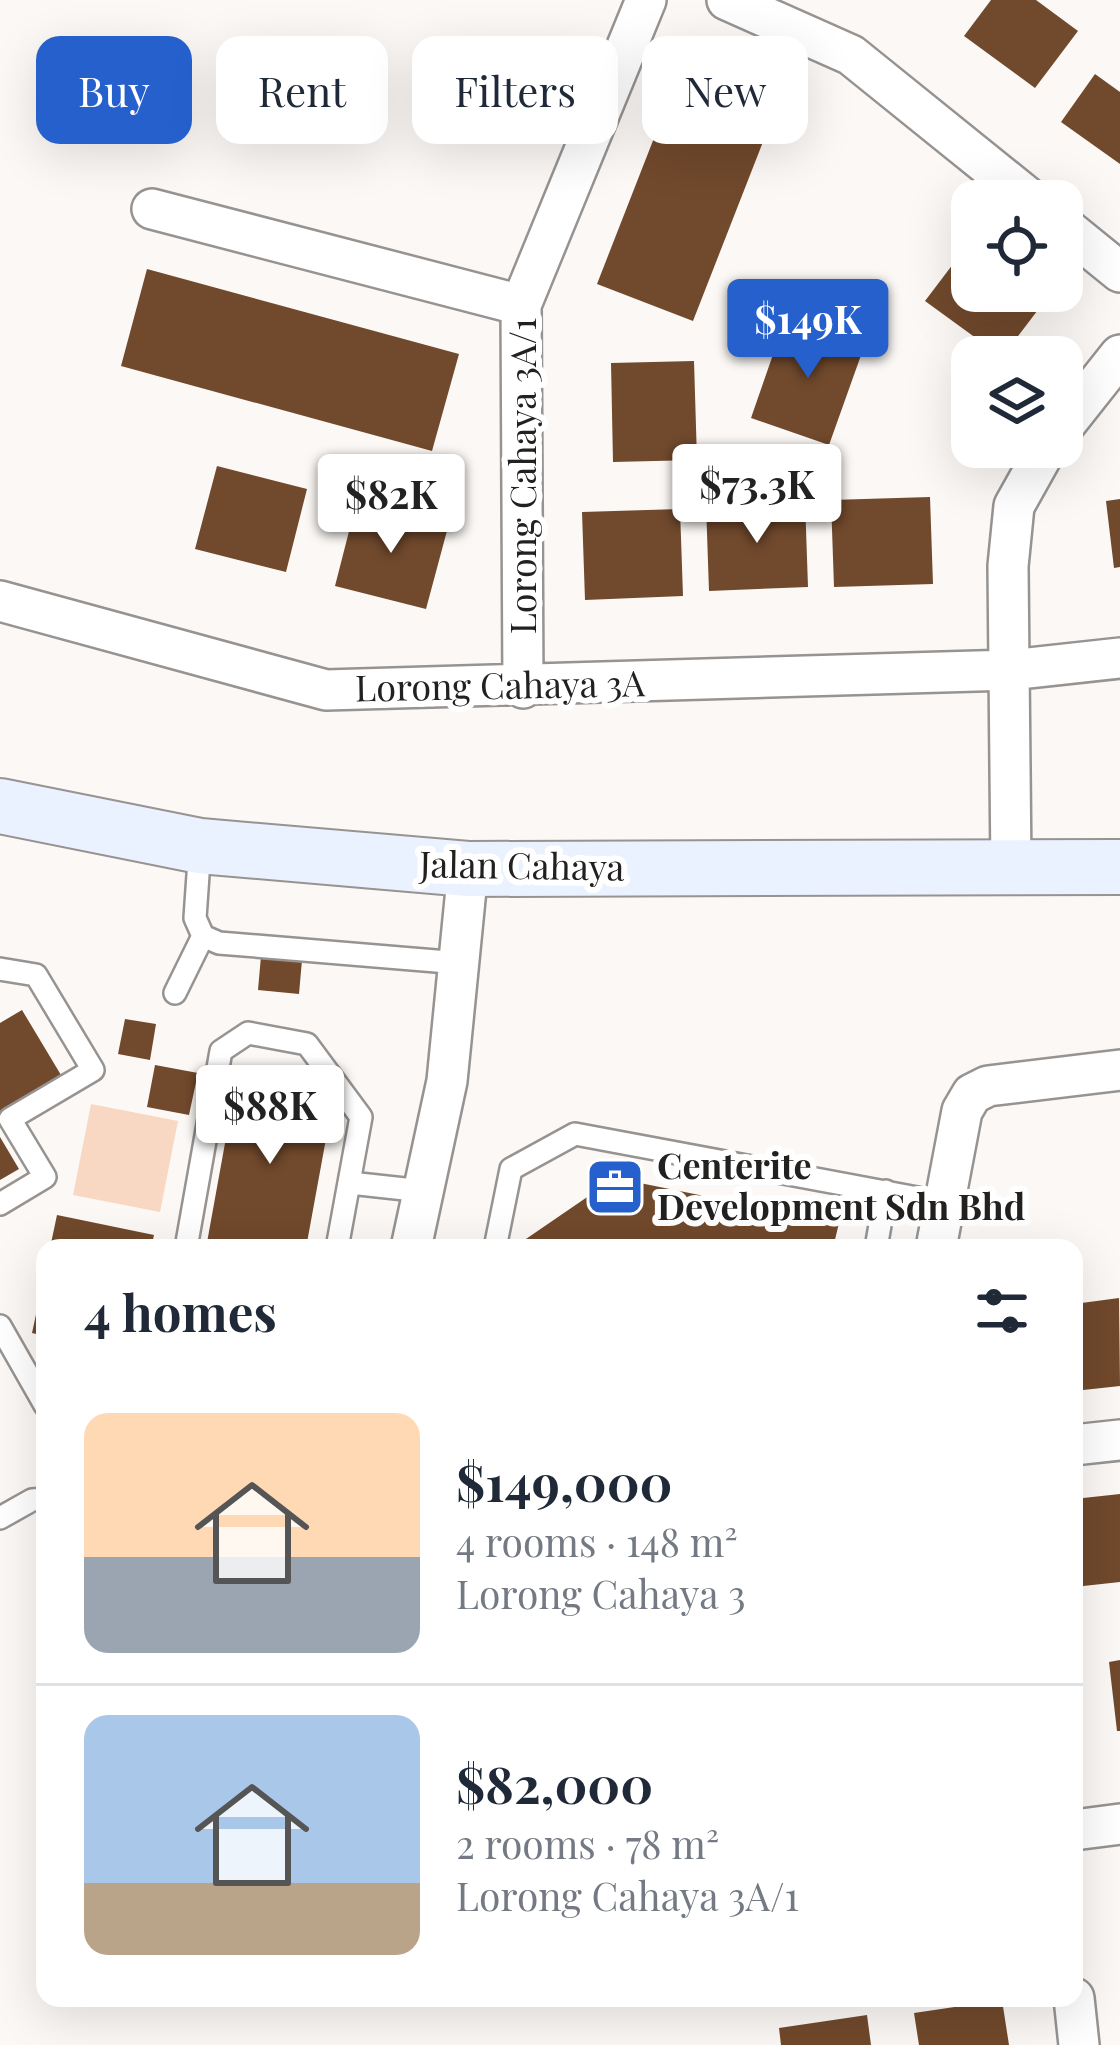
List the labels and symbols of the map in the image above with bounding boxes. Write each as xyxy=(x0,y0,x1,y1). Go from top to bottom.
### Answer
pin: $149K xyxy=(724,279,892,381)
street label: Lorong Cahaya 3A/1 xyxy=(497,318,545,634)
pin: $73.3K xyxy=(659,444,855,546)
pin: $82K xyxy=(320,454,462,556)
street label: Lorong Cahaya 3A xyxy=(355,657,646,711)
street label: Jalan Cahaya xyxy=(418,838,625,890)
pin: $88K xyxy=(199,1065,341,1167)
place label: Centerite Development Sdn Bhd xyxy=(657,1140,1025,1229)
office icon: Centerite Development Sdn Bhd xyxy=(584,1156,646,1218)

